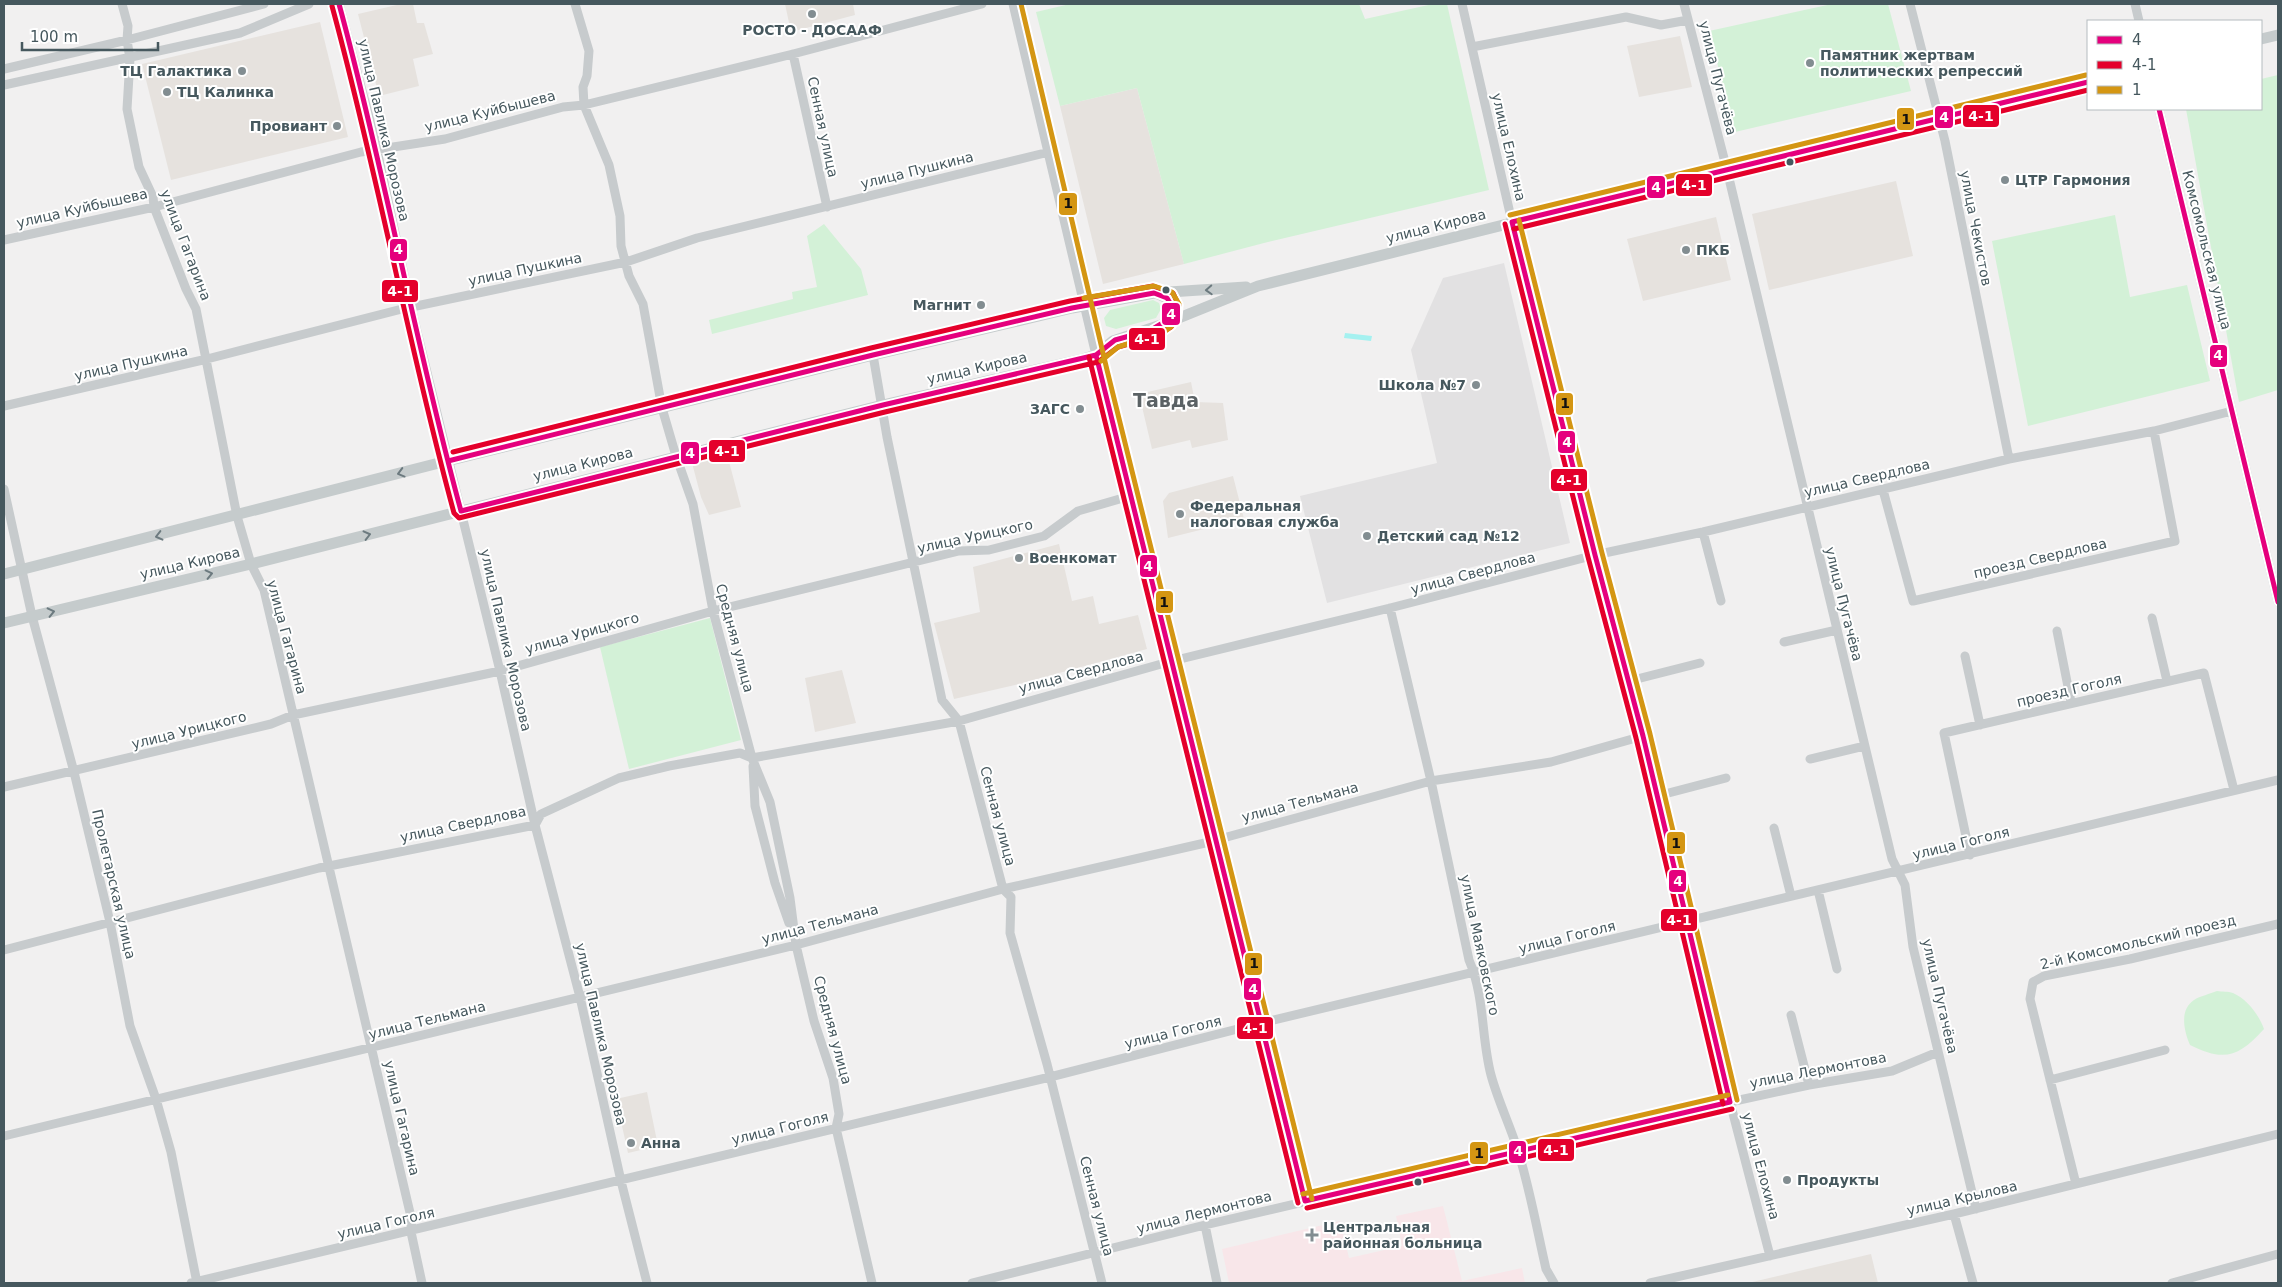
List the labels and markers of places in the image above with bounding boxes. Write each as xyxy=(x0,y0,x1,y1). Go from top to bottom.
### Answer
marker: РОСТО - ДОСААФ xyxy=(806,8,818,20)
place label: РОСТО - ДОСААФ xyxy=(742,22,882,38)
place label: Памятник жертвам политических репрессий xyxy=(1820,47,2023,79)
marker: Памятник жертвам политических репрессий xyxy=(1804,57,1816,69)
place label: ТЦ Галактика xyxy=(120,63,232,79)
marker: ТЦ Галактика xyxy=(236,65,248,77)
place label: ТЦ Калинка xyxy=(177,84,274,100)
marker: ТЦ Калинка xyxy=(161,86,173,98)
place label: Провиант xyxy=(250,118,328,134)
marker: Провиант xyxy=(331,120,343,132)
unlabelled marker xyxy=(1785,157,1795,167)
place label: ЦТР Гармония xyxy=(2015,172,2131,188)
marker: ЦТР Гармония xyxy=(1999,174,2011,186)
place label: ПКБ xyxy=(1696,242,1730,258)
marker: ПКБ xyxy=(1680,244,1692,256)
unlabelled marker xyxy=(1161,285,1171,295)
place label: Магнит xyxy=(913,297,972,313)
marker: Магнит xyxy=(975,299,987,311)
place label: Школа №7 xyxy=(1378,377,1466,393)
marker: Школа №7 xyxy=(1470,379,1482,391)
place label: ЗАГС xyxy=(1030,401,1070,417)
marker: ЗАГС xyxy=(1074,403,1086,415)
place label: Федеральная налоговая служба xyxy=(1190,498,1339,530)
marker: Федеральная налоговая служба xyxy=(1174,508,1186,520)
place label: Детский сад №12 xyxy=(1377,528,1520,544)
marker: Детский сад №12 xyxy=(1361,530,1373,542)
place label: Военкомат xyxy=(1029,550,1117,566)
marker: Военкомат xyxy=(1013,552,1025,564)
place label: Анна xyxy=(641,1135,681,1151)
marker: Анна xyxy=(625,1137,637,1149)
place label: Продукты xyxy=(1797,1172,1879,1188)
marker: Продукты xyxy=(1781,1174,1793,1186)
unlabelled marker xyxy=(1413,1177,1423,1187)
place label: Центральная районная больница xyxy=(1323,1219,1482,1251)
marker: Центральная районная больница xyxy=(1305,1228,1319,1242)

